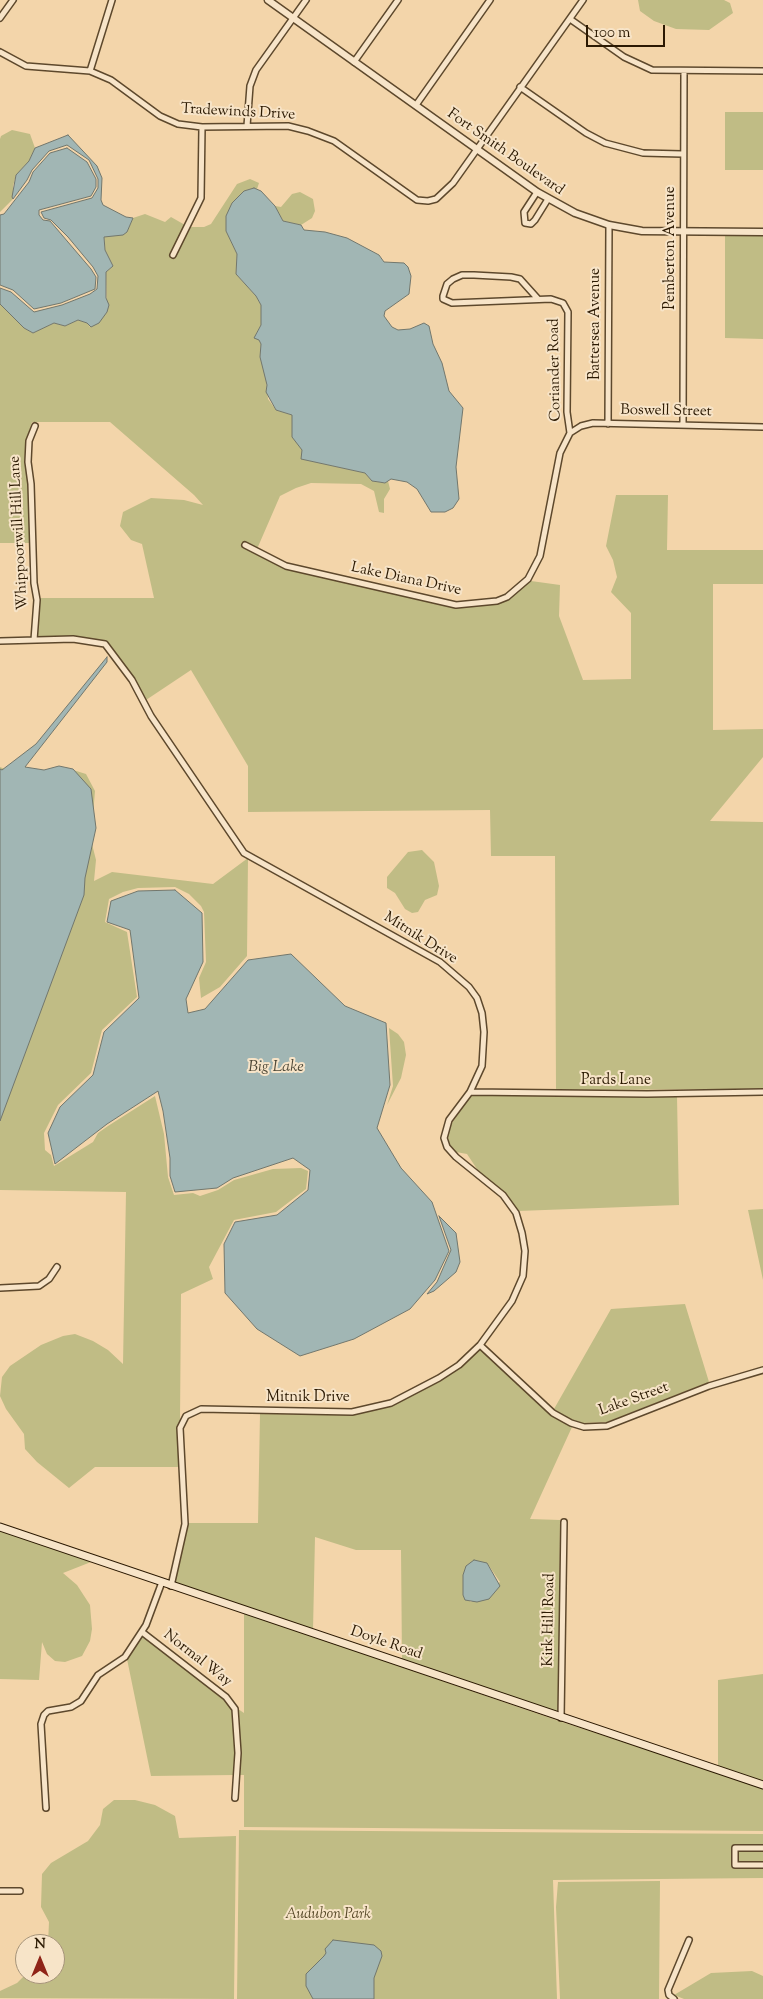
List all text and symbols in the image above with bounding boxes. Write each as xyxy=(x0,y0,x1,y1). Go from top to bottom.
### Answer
scale bar xyxy=(588,15,667,47)
text: 100 m xyxy=(594,23,630,44)
street label: Tradewinds Drive xyxy=(180,101,296,125)
street label: Fort Smith Boulevard xyxy=(443,106,567,200)
street label: Pemberton Avenue xyxy=(662,186,680,310)
street label: Battersea Avenue xyxy=(587,268,605,380)
street label: Coriander Road xyxy=(546,318,566,422)
street label: Boswell Street xyxy=(620,402,712,422)
street label: Whippoorwill Hill Lane xyxy=(7,455,33,611)
street label: Lake Diana Drive xyxy=(349,560,463,600)
street label: Mitnik Drive xyxy=(380,909,460,969)
water label: Big Lake xyxy=(248,1058,304,1078)
street label: Pards Lane xyxy=(581,1072,651,1090)
street label: Lake Street xyxy=(597,1379,671,1421)
street label: Mitnik Drive xyxy=(266,1389,350,1407)
street label: Kirk Hill Road xyxy=(540,1573,560,1667)
street label: Doyle Road xyxy=(348,1623,424,1665)
street label: Normal Way xyxy=(159,1627,235,1691)
park label: Audubon Park xyxy=(285,1906,371,1924)
north arrow xyxy=(15,1934,65,1984)
text: N xyxy=(34,1935,46,1955)

